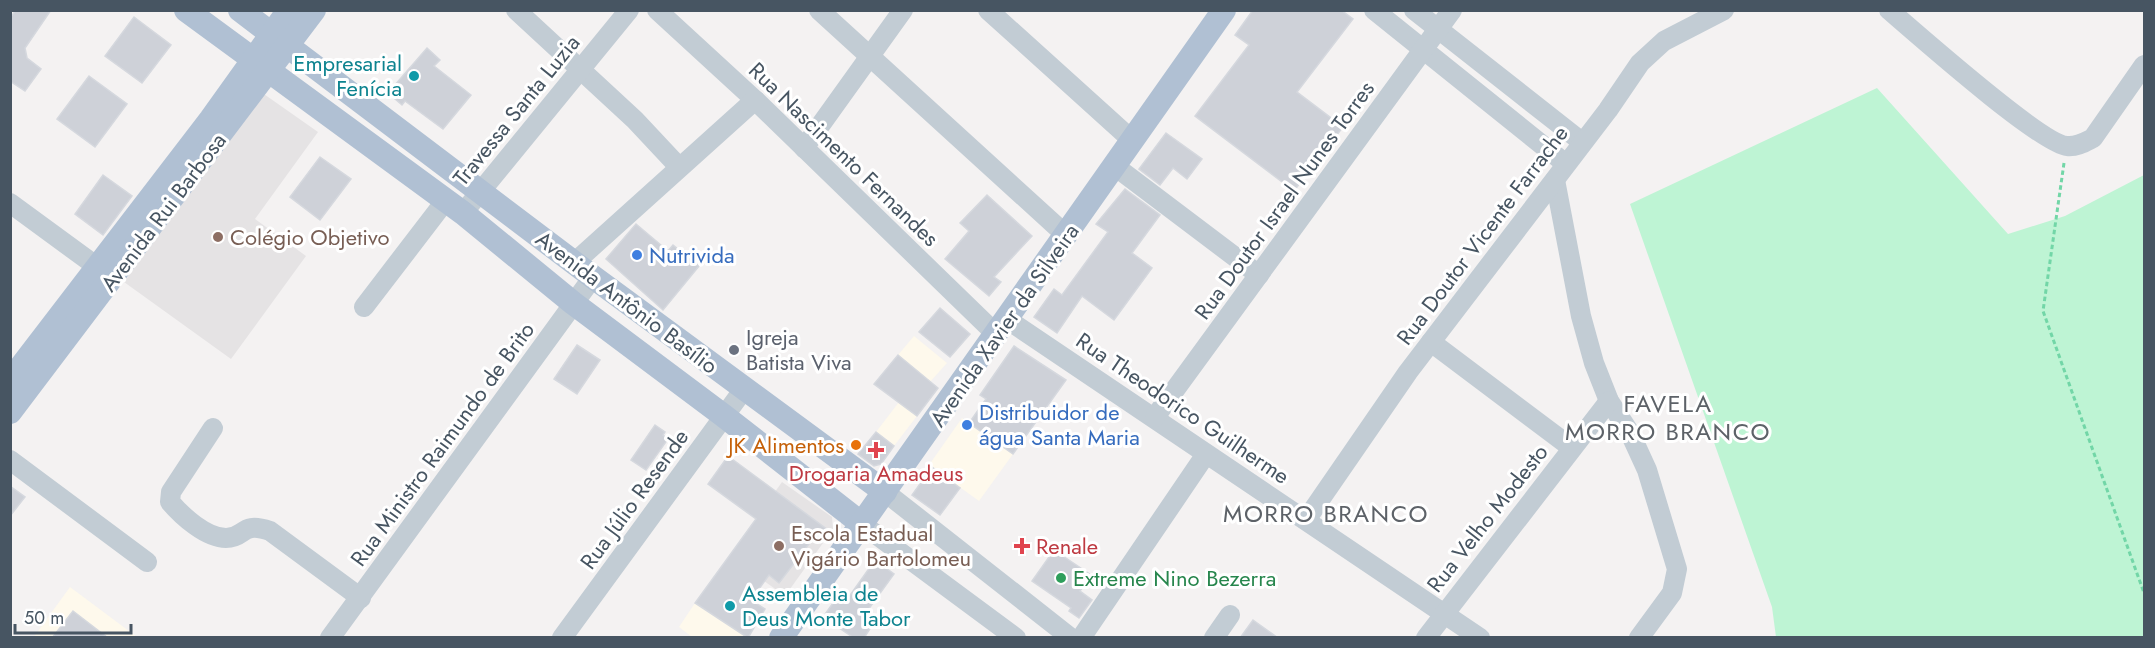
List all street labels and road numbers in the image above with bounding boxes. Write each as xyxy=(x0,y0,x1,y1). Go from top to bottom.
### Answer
street label: Travessa Santa Luzia xyxy=(445,28,587,192)
street label: Rua Nascimento Fernandes xyxy=(742,54,946,254)
street label: Rua Doutor Israel Nunes Torres xyxy=(1186,74,1382,326)
street label: Rua Doutor Vicente Farrache xyxy=(1389,118,1575,352)
street label: Avenida Rui Barbosa xyxy=(93,126,233,298)
street label: Avenida Xavier da Silveira xyxy=(922,217,1086,433)
street label: Avenida Antônio Basílio xyxy=(529,223,725,381)
street label: Rua Ministro Raimundo de Brito xyxy=(342,315,542,573)
street label: Rua Theodorico Guilherme xyxy=(1070,324,1296,492)
street label: Rua Júlio Resende xyxy=(572,422,696,576)
street label: Rua Velho Modesto xyxy=(1419,437,1555,599)

